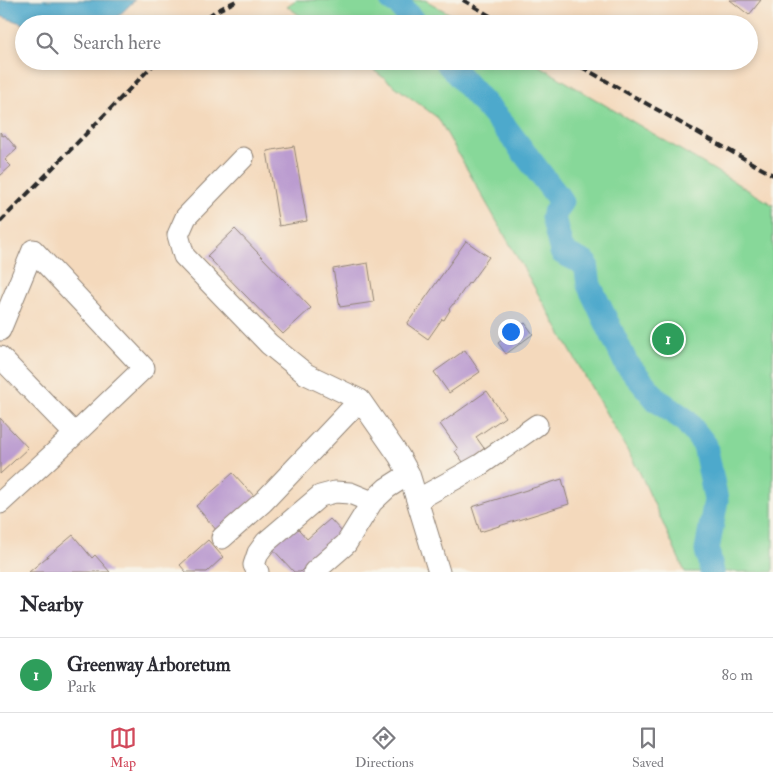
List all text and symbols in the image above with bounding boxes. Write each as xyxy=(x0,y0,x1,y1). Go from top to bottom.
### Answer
search box xyxy=(15,15,758,70)
icon: search xyxy=(33,29,61,57)
text: Search here xyxy=(73,31,161,55)
your location xyxy=(498,319,524,345)
pin: 1 xyxy=(652,320,684,358)
text: Nearby xyxy=(20,591,83,618)
text: Greenway Arboretum xyxy=(67,653,230,677)
text: 1 xyxy=(33,665,39,685)
text: 80 m xyxy=(722,665,753,685)
text: Park xyxy=(67,677,96,697)
tab: Map xyxy=(109,724,137,771)
tab: Directions xyxy=(355,724,414,771)
tab: Saved xyxy=(632,724,664,771)

